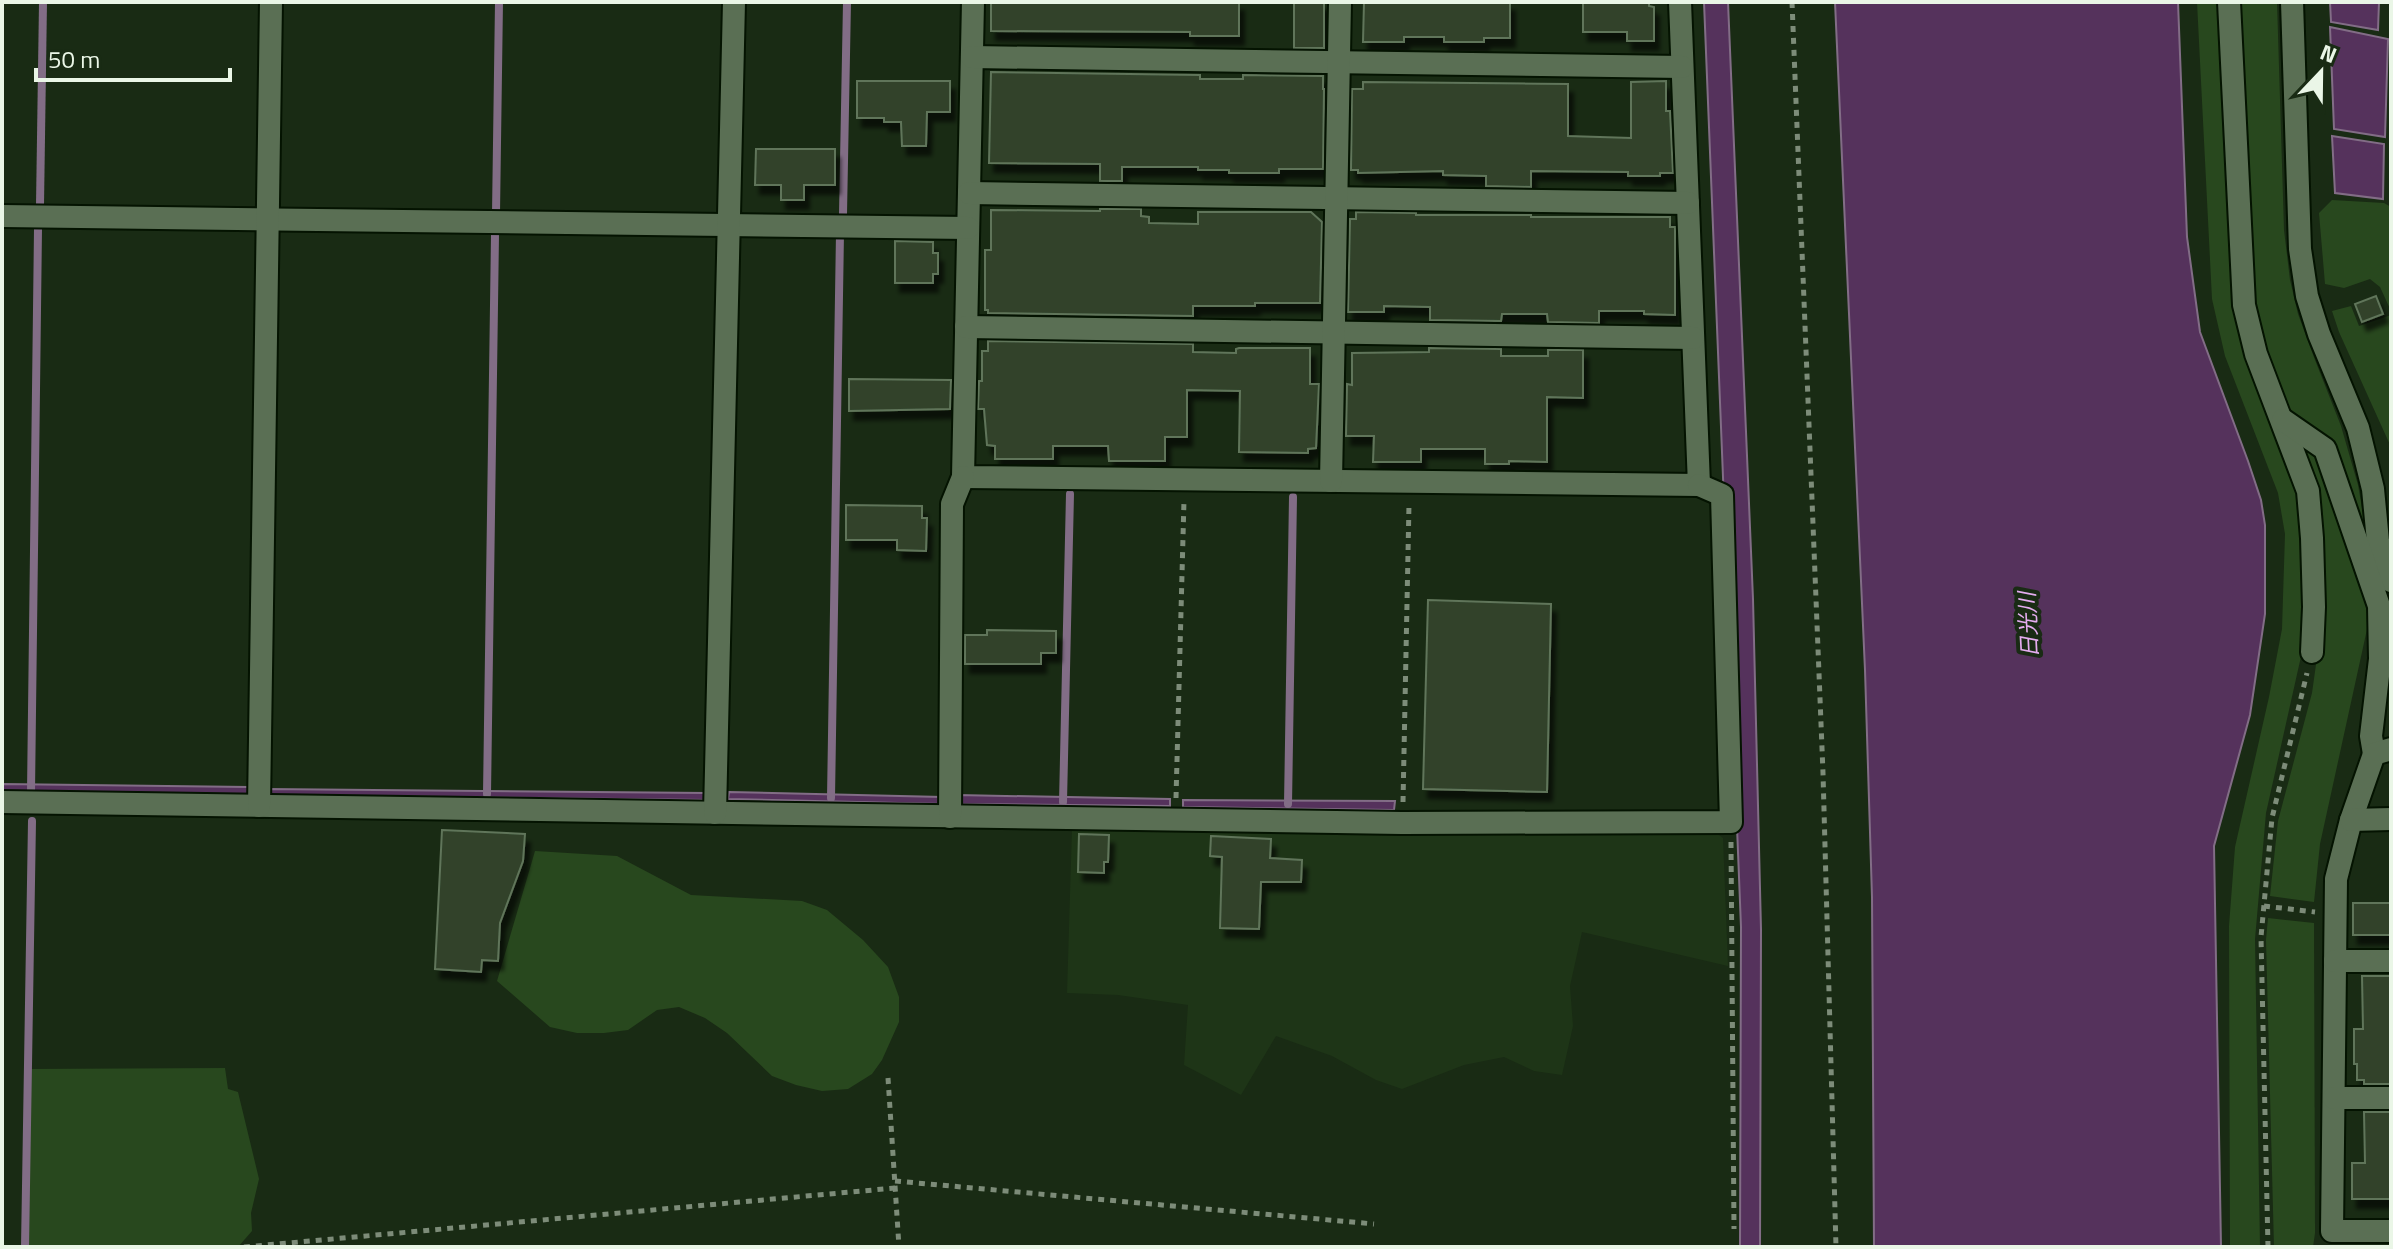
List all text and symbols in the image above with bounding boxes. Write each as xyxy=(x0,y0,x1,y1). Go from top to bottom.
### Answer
scale bar xyxy=(36,32,230,82)
north arrow xyxy=(2281,32,2361,112)
text: N xyxy=(2315,35,2342,72)
text: 50 m xyxy=(48,41,100,77)
water label: 日光川 xyxy=(2009,589,2047,659)

